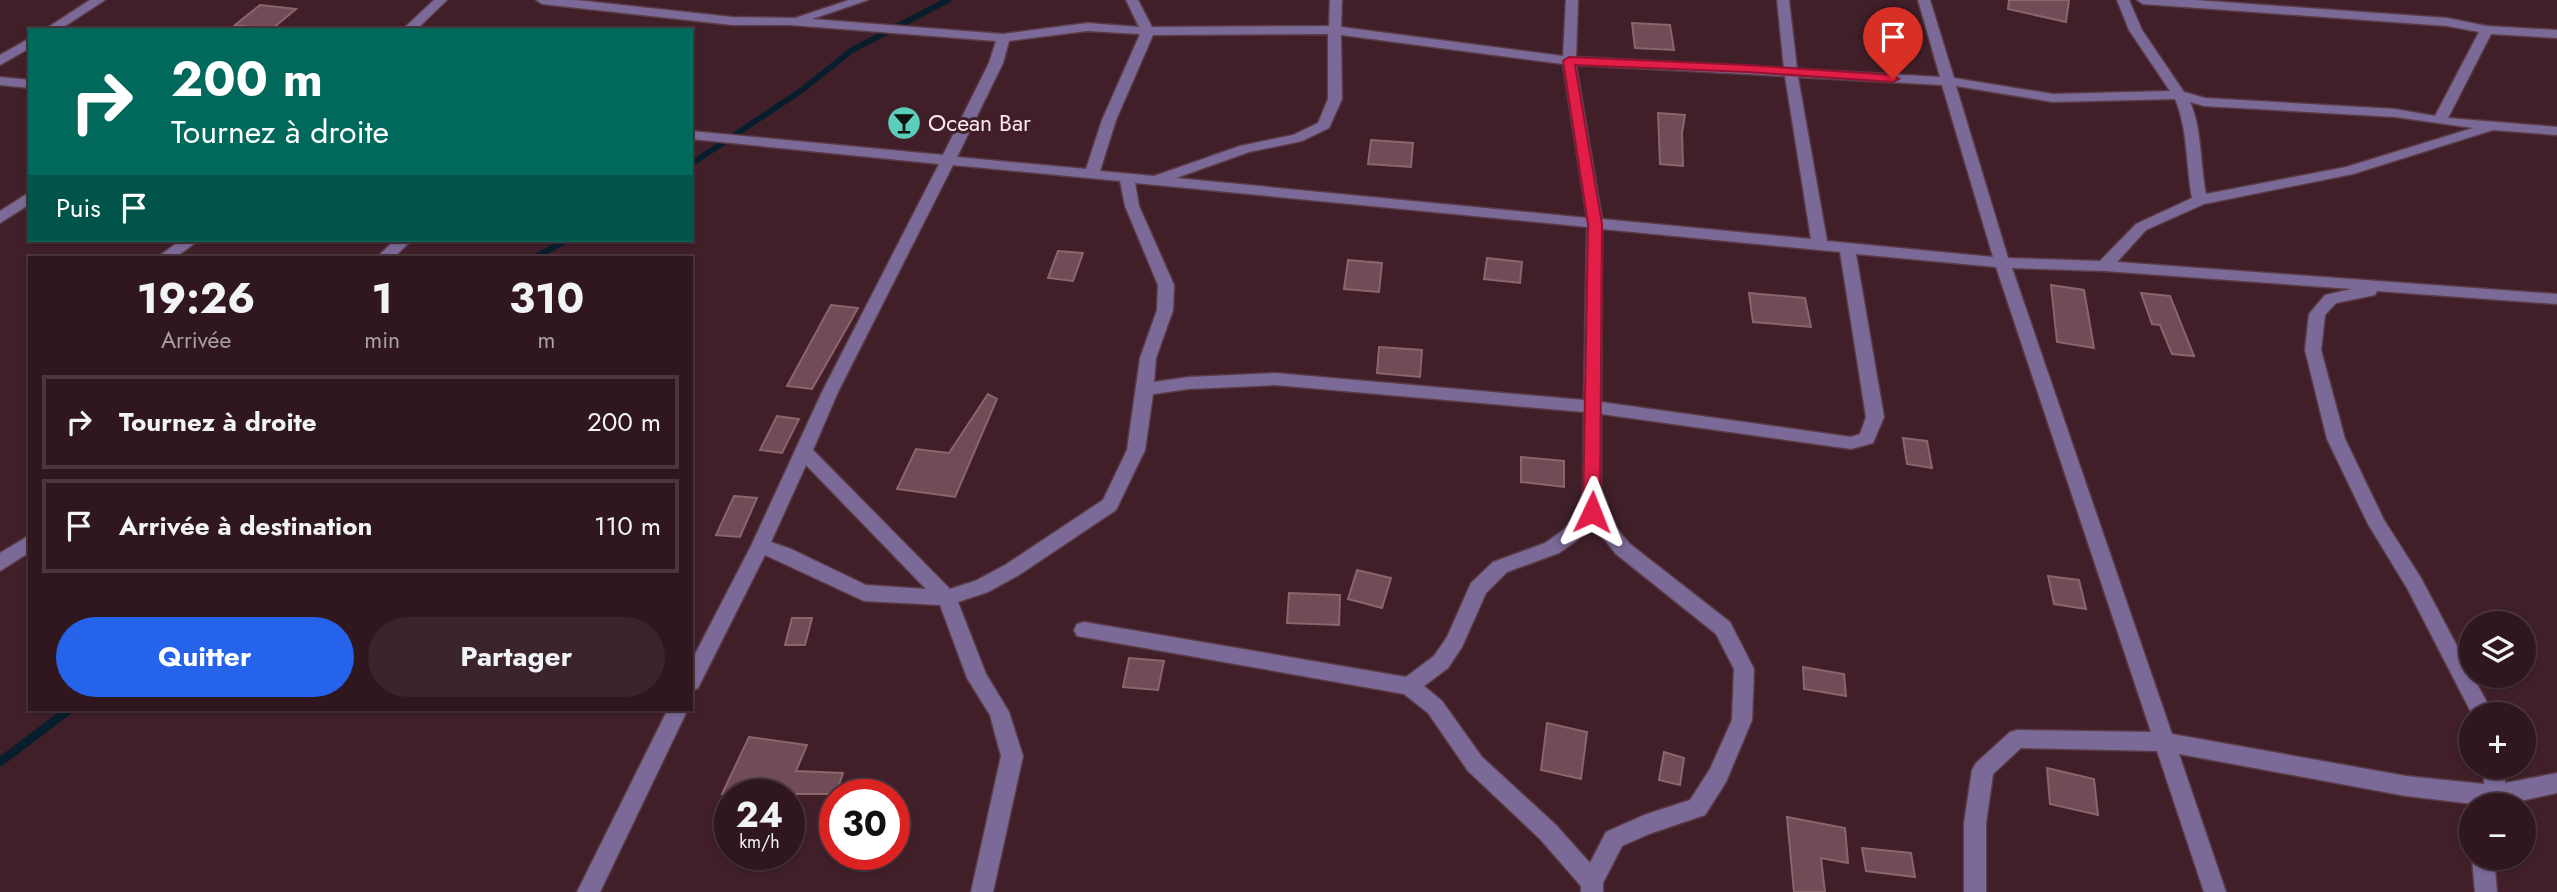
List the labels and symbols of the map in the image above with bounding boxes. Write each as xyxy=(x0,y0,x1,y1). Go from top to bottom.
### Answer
pin xyxy=(1863,7,1923,79)
bar icon: Ocean Bar xyxy=(885,104,923,142)
place label: Ocean Bar xyxy=(928,106,1031,140)
position arrow xyxy=(1555,475,1629,549)
speed limit sign: 30 xyxy=(819,779,910,870)

